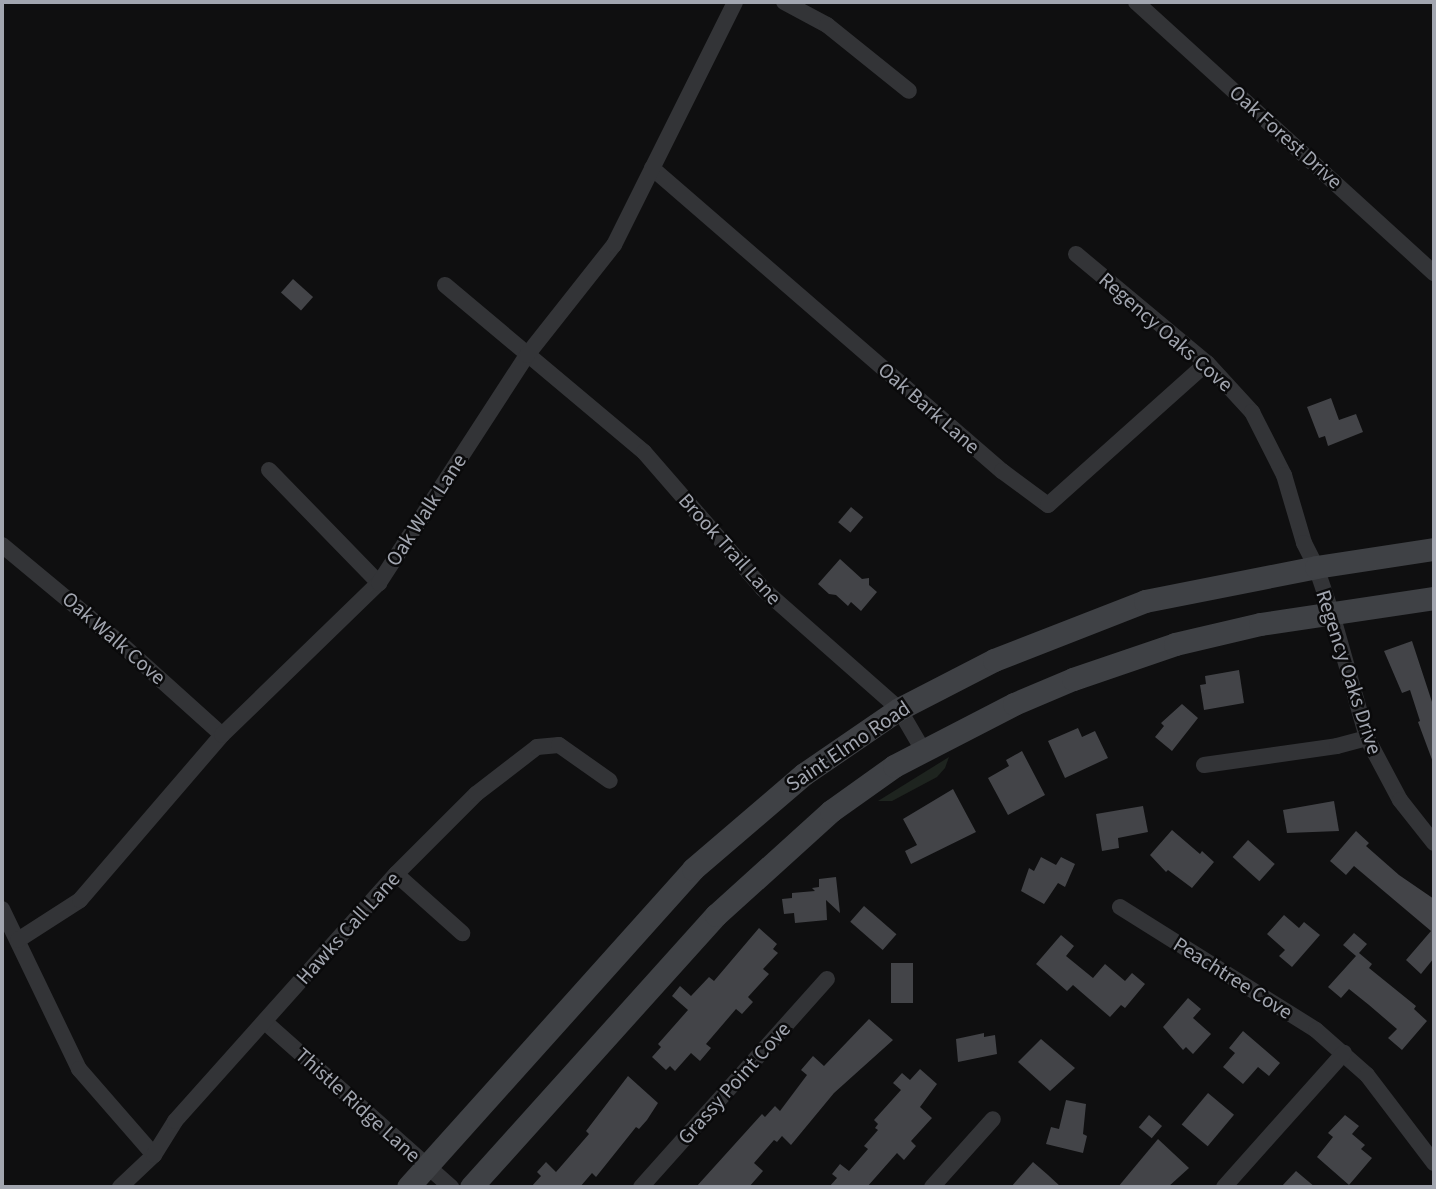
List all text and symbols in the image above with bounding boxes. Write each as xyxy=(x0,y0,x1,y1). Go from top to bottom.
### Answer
street label: Oak Forest Drive xyxy=(1224,80,1348,194)
street label: Regency Oaks Cove xyxy=(1094,267,1238,397)
street label: Oak Bark Lane xyxy=(873,357,985,459)
street label: Oak Walk Lane xyxy=(380,449,472,571)
street label: Brook Trail Lane xyxy=(673,488,787,610)
street label: Oak Walk Cove xyxy=(57,586,171,690)
street label: Regency Oaks Drive xyxy=(1311,587,1387,757)
street label: Saint Elmo Road xyxy=(781,695,915,797)
street label: Hawks Call Lane xyxy=(291,866,405,990)
street label: Peachtree Cove xyxy=(1169,931,1297,1025)
street label: Grassy Point Cove xyxy=(672,1017,796,1149)
street label: Thistle Ridge Lane xyxy=(290,1042,426,1168)

